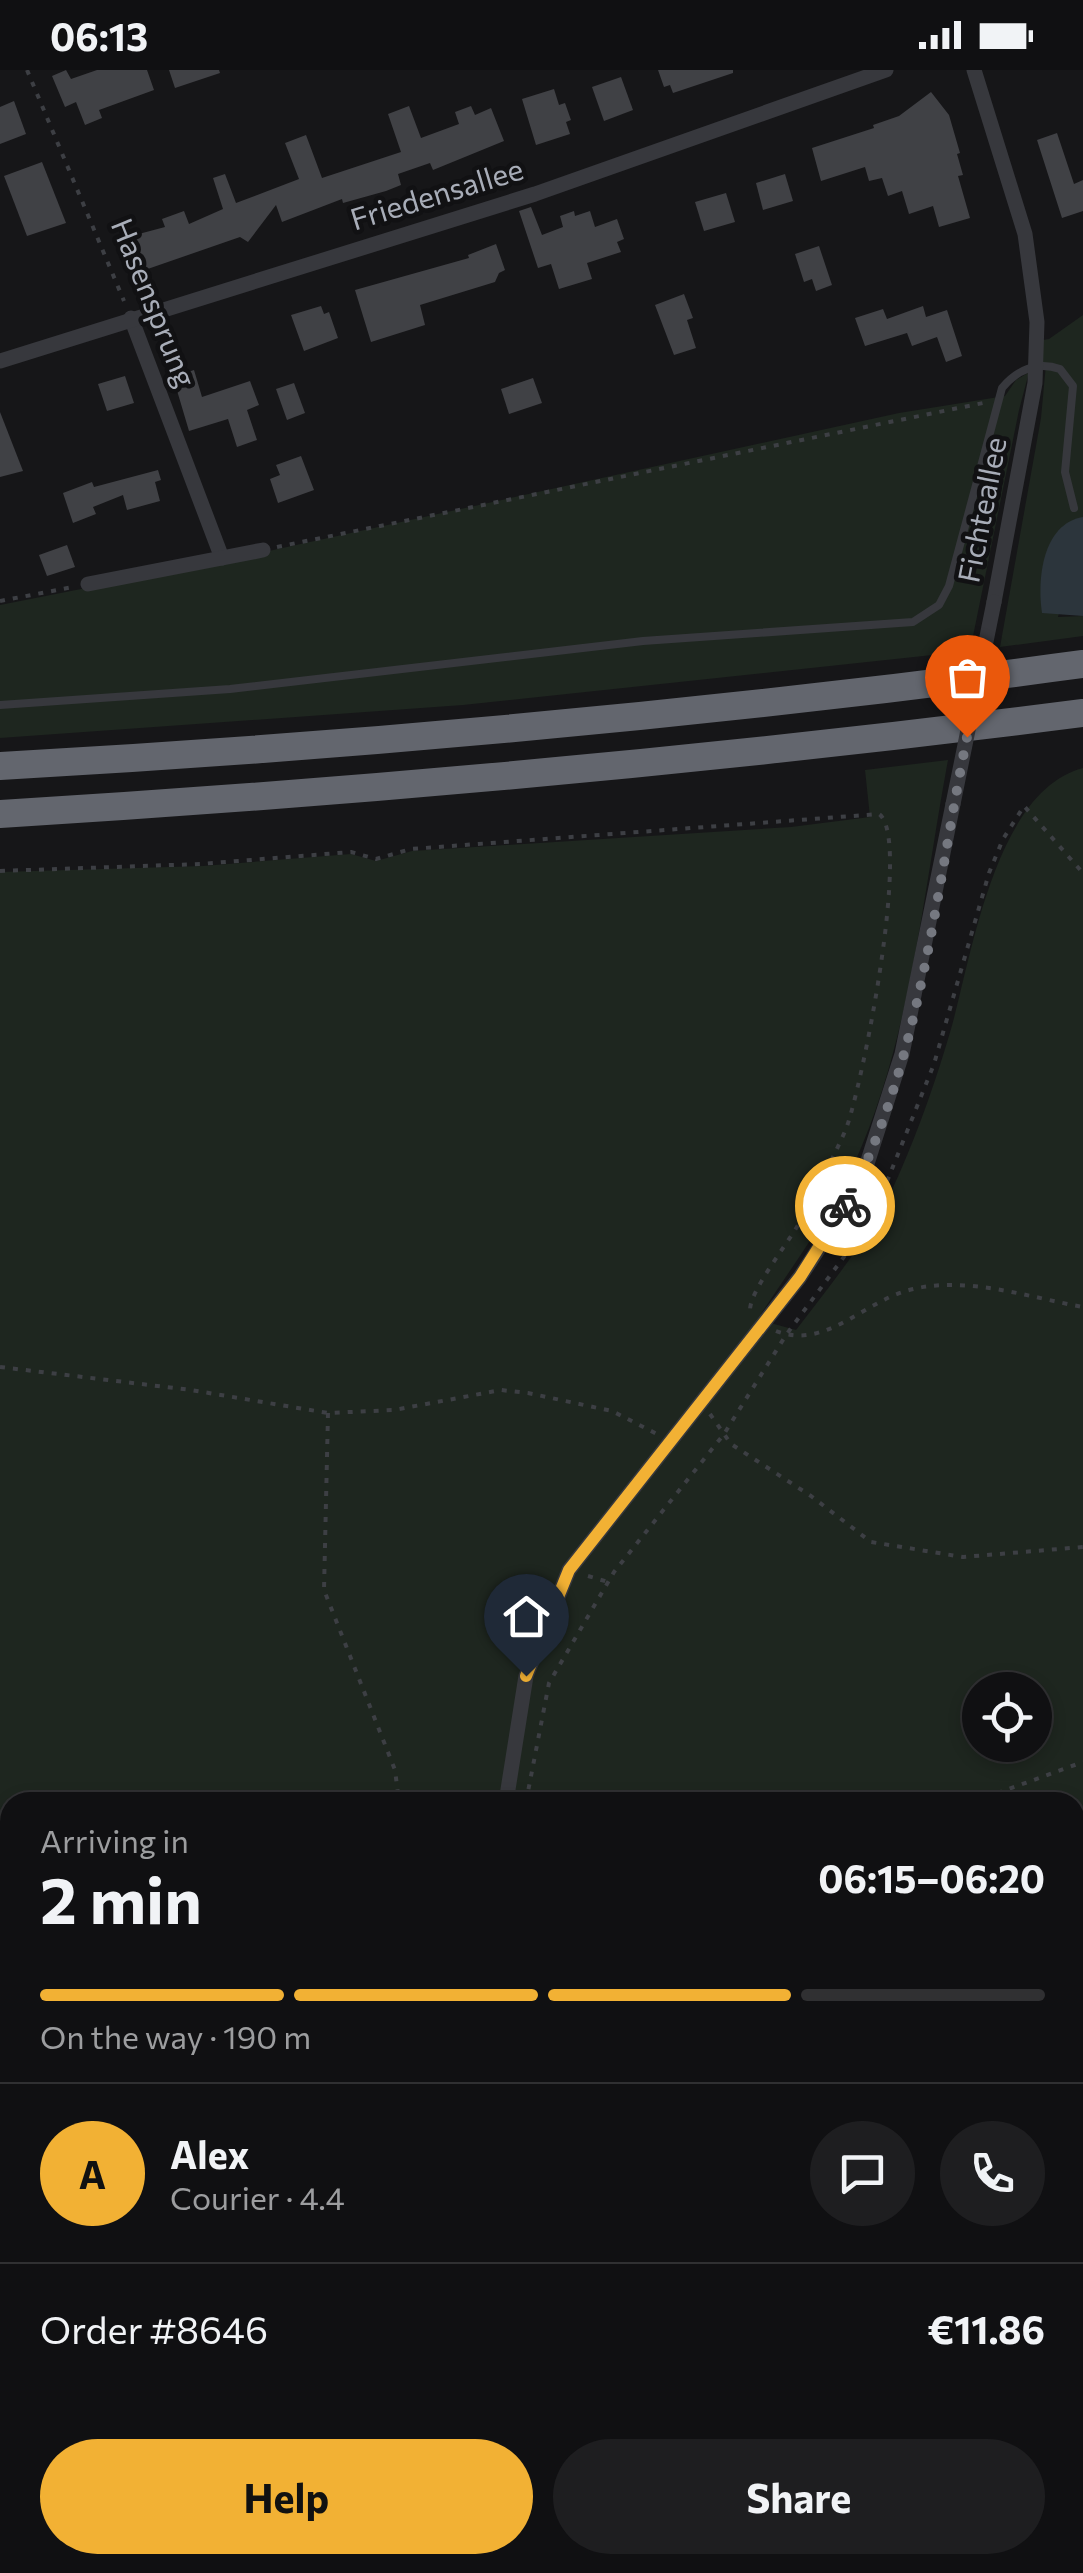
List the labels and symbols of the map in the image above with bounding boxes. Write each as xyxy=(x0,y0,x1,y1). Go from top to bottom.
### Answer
street label: Friedensallee xyxy=(345,149,527,236)
street label: Hasensprung xyxy=(105,212,206,392)
street label: Fichteallee xyxy=(948,434,1013,585)
pin xyxy=(925,635,1010,738)
courier xyxy=(795,1156,895,1256)
pin xyxy=(484,1574,569,1677)

